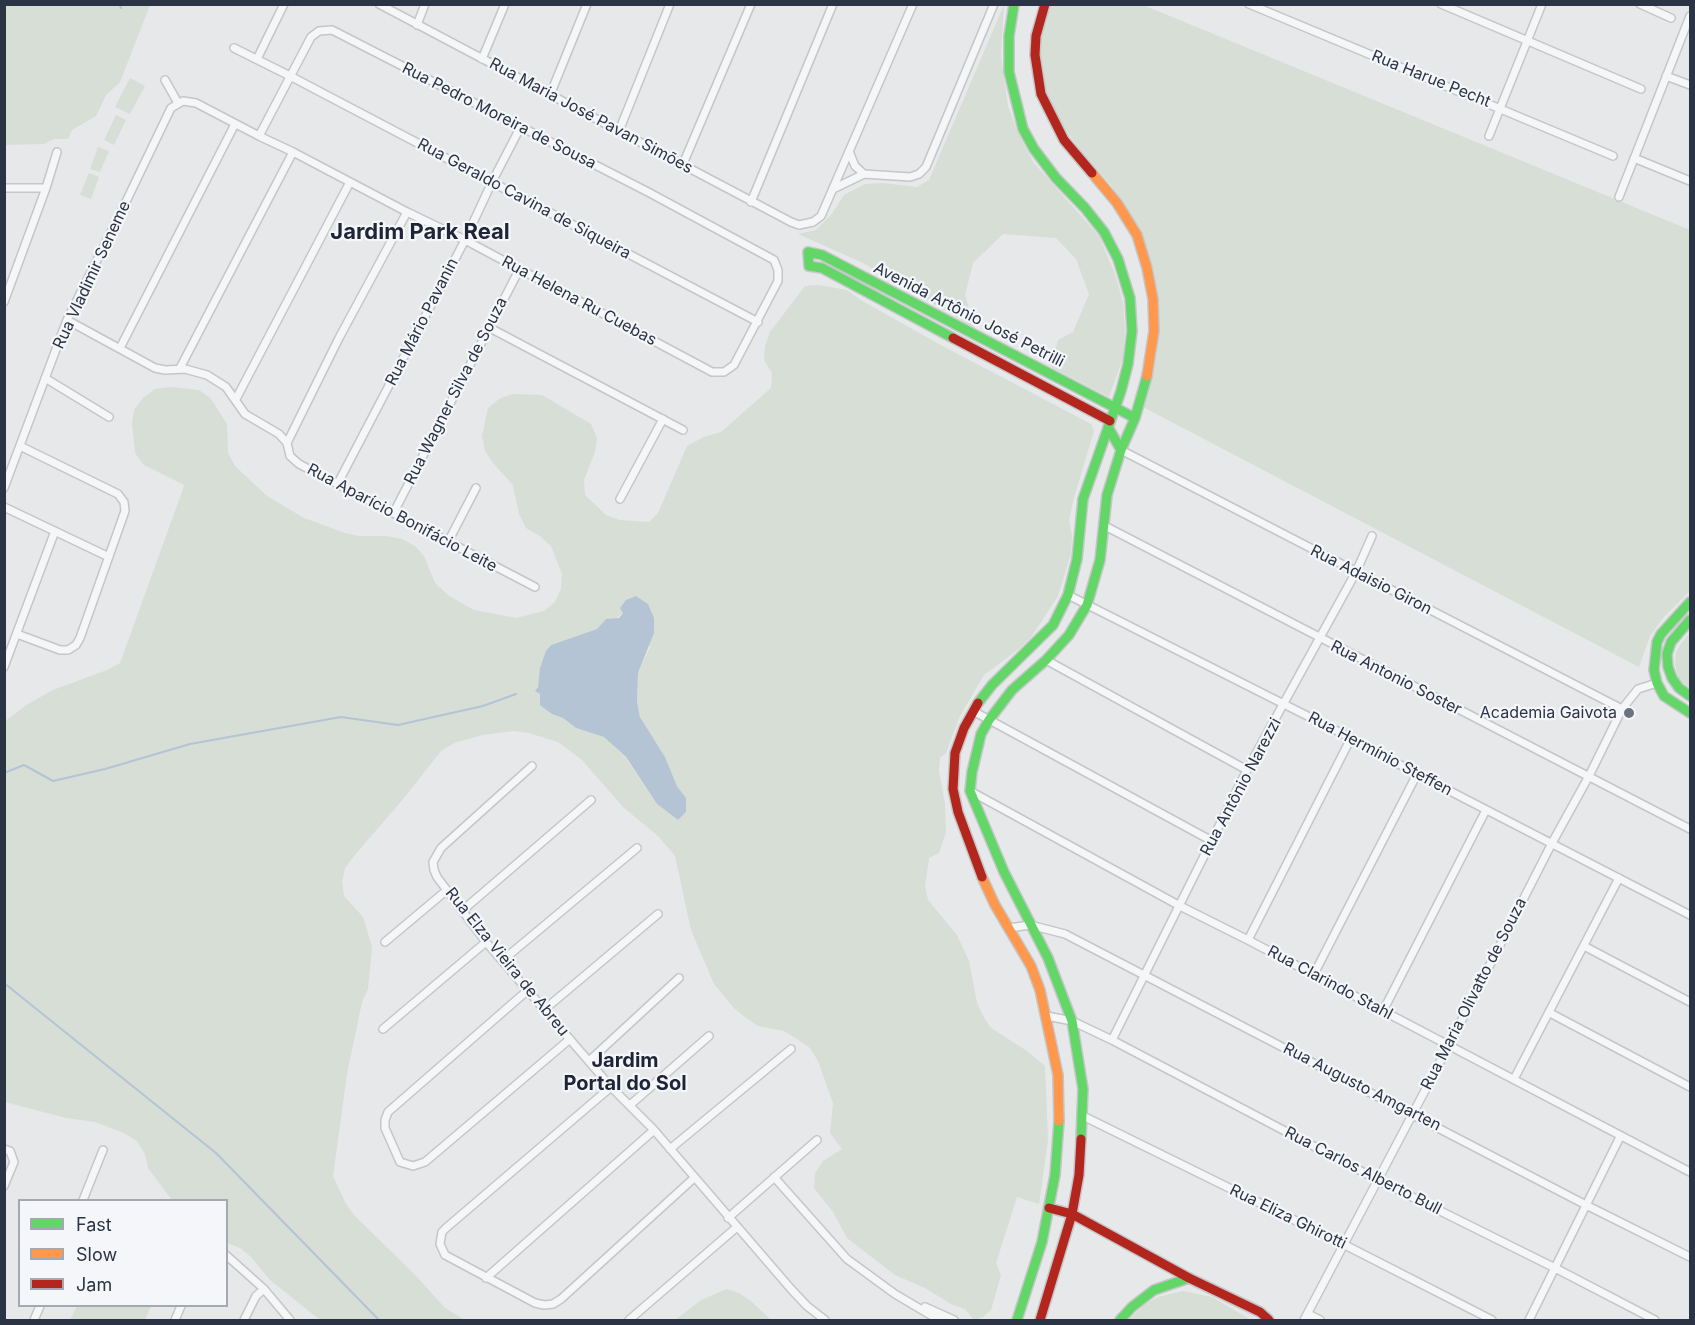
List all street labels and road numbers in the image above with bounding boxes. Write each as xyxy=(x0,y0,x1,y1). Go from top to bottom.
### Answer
street label: Rua Harue Pecht xyxy=(1369,46,1493,112)
street label: Rua Maria José Pavan Simões xyxy=(486,54,696,178)
street label: Rua Pedro Moreira de Sousa xyxy=(399,59,599,173)
street label: Rua Geraldo Cavina de Siqueira xyxy=(414,134,634,264)
street label: Rua Vladimir Seneme xyxy=(49,198,135,352)
street label: Rua Helena Ru Cuebas xyxy=(498,252,660,350)
street label: Rua Mário Pavanin xyxy=(382,255,462,389)
street label: Avenida Artônio José Petrilli xyxy=(870,258,1068,372)
street label: Rua Wagner Silva de Souza xyxy=(400,294,512,488)
street label: Rua Aparício Bonifácio Leite xyxy=(304,460,500,576)
street label: Rua Adaisio Giron xyxy=(1307,541,1435,619)
street label: Rua Antonio Soster xyxy=(1327,637,1465,719)
street label: Rua Hermínio Steffen xyxy=(1305,708,1455,800)
street label: Rua Antônio Narezzi xyxy=(1197,715,1285,859)
street label: Rua Elza Vieira de Abreu xyxy=(441,884,573,1040)
street label: Rua Maria Olivatto de Souza xyxy=(1417,895,1531,1093)
street label: Rua Clarindo Stahl xyxy=(1264,942,1396,1024)
street label: Rua Augusto Amgarten xyxy=(1280,1039,1444,1135)
street label: Rua Carlos Alberto Bull xyxy=(1281,1123,1445,1219)
street label: Rua Eliza Ghirotti xyxy=(1226,1180,1350,1254)

